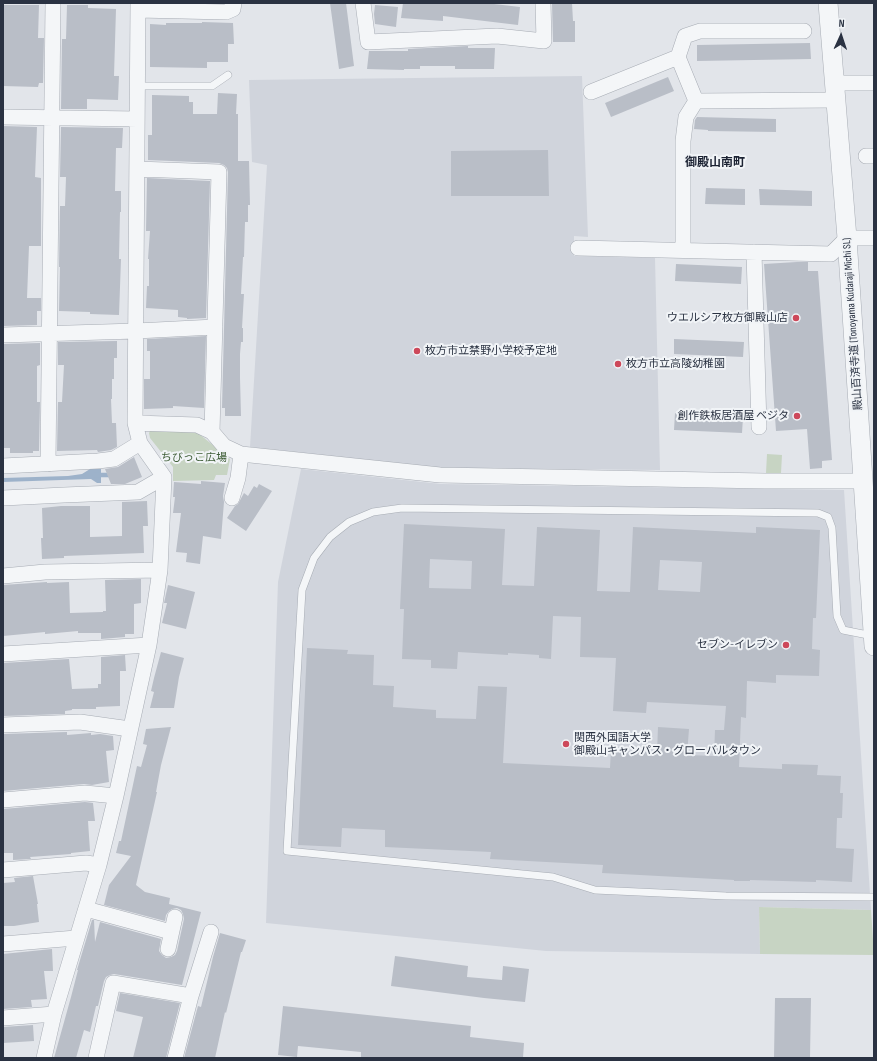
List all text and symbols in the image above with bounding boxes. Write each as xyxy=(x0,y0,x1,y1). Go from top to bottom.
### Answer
north arrow xyxy=(821,16,861,56)
text: N xyxy=(838,17,845,30)
district label: 御殿山南町 xyxy=(685,156,745,170)
street label: 殿山百済寺道 (Tonoyama Kudaraji Michi SL) xyxy=(840,237,866,411)
place label: ウエルシア枚方御殿山店 xyxy=(667,311,788,325)
marker: ウエルシア枚方御殿山店 xyxy=(791,313,801,323)
place label: 枚方市立禁野小学校予定地 xyxy=(425,344,557,358)
marker: 枚方市立禁野小学校予定地 xyxy=(412,346,422,356)
place label: 枚方市立高陵幼稚園 xyxy=(626,357,725,371)
marker: 枚方市立高陵幼稚園 xyxy=(613,359,623,369)
place label: 創作鉄板居酒屋 ベジタ xyxy=(677,409,789,423)
marker: 創作鉄板居酒屋 ベジタ xyxy=(792,411,802,421)
park label: ちびっこ広場 xyxy=(161,451,227,465)
place label: セブン-イレブン xyxy=(697,638,778,652)
marker: セブン-イレブン xyxy=(781,640,791,650)
place label: 関西外国語大学 御殿山キャンパス・グローバルタウン xyxy=(574,731,761,757)
marker: 関西外国語大学 御殿山キャンパス・グローバルタウン xyxy=(561,739,571,749)

